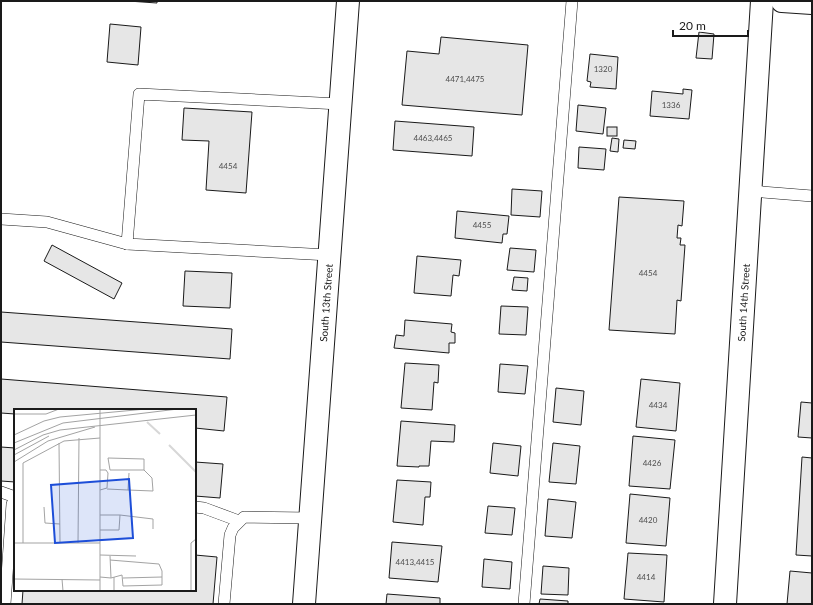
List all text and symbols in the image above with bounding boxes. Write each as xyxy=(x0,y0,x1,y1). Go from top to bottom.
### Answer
scale bar xyxy=(673,12,748,38)
text: 20 m xyxy=(679,18,706,33)
house number: 1320 xyxy=(594,64,613,74)
house number: 4471,4475 xyxy=(446,74,485,84)
house number: 1336 xyxy=(662,100,681,110)
house number: 4463,4465 xyxy=(414,133,453,143)
house number: 4454 xyxy=(219,161,238,171)
house number: 4455 xyxy=(473,220,492,230)
street label: South 13th Street xyxy=(317,263,335,342)
street label: South 14th Street xyxy=(735,263,752,342)
house number: 4454 xyxy=(639,268,658,278)
house number: 4434 xyxy=(649,400,668,410)
inset map xyxy=(14,409,196,591)
house number: 4426 xyxy=(643,458,662,468)
house number: 4420 xyxy=(639,515,658,525)
house number: 4413,4415 xyxy=(396,557,435,567)
house number: 4414 xyxy=(637,572,656,582)

